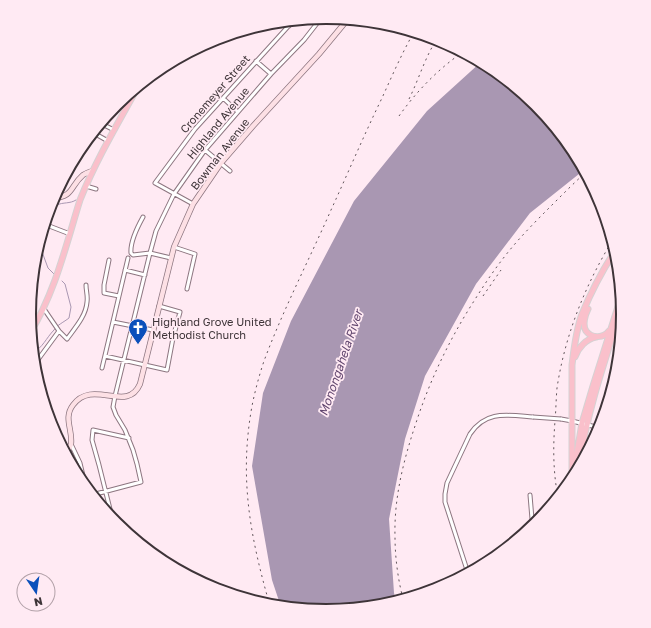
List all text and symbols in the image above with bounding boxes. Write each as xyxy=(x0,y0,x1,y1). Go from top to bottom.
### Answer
street label: Cronemeyer Street xyxy=(177,52,252,135)
street label: Highland Avenue xyxy=(184,84,251,161)
street label: Bowman Avenue xyxy=(188,115,252,192)
water label: Monongahela River xyxy=(315,306,366,418)
place label: Highland Grove United Methodist Church xyxy=(152,315,272,341)
church icon: Highland Grove United Methodist Church xyxy=(127,317,149,345)
north arrow xyxy=(16,572,56,612)
text: N xyxy=(33,595,44,610)

